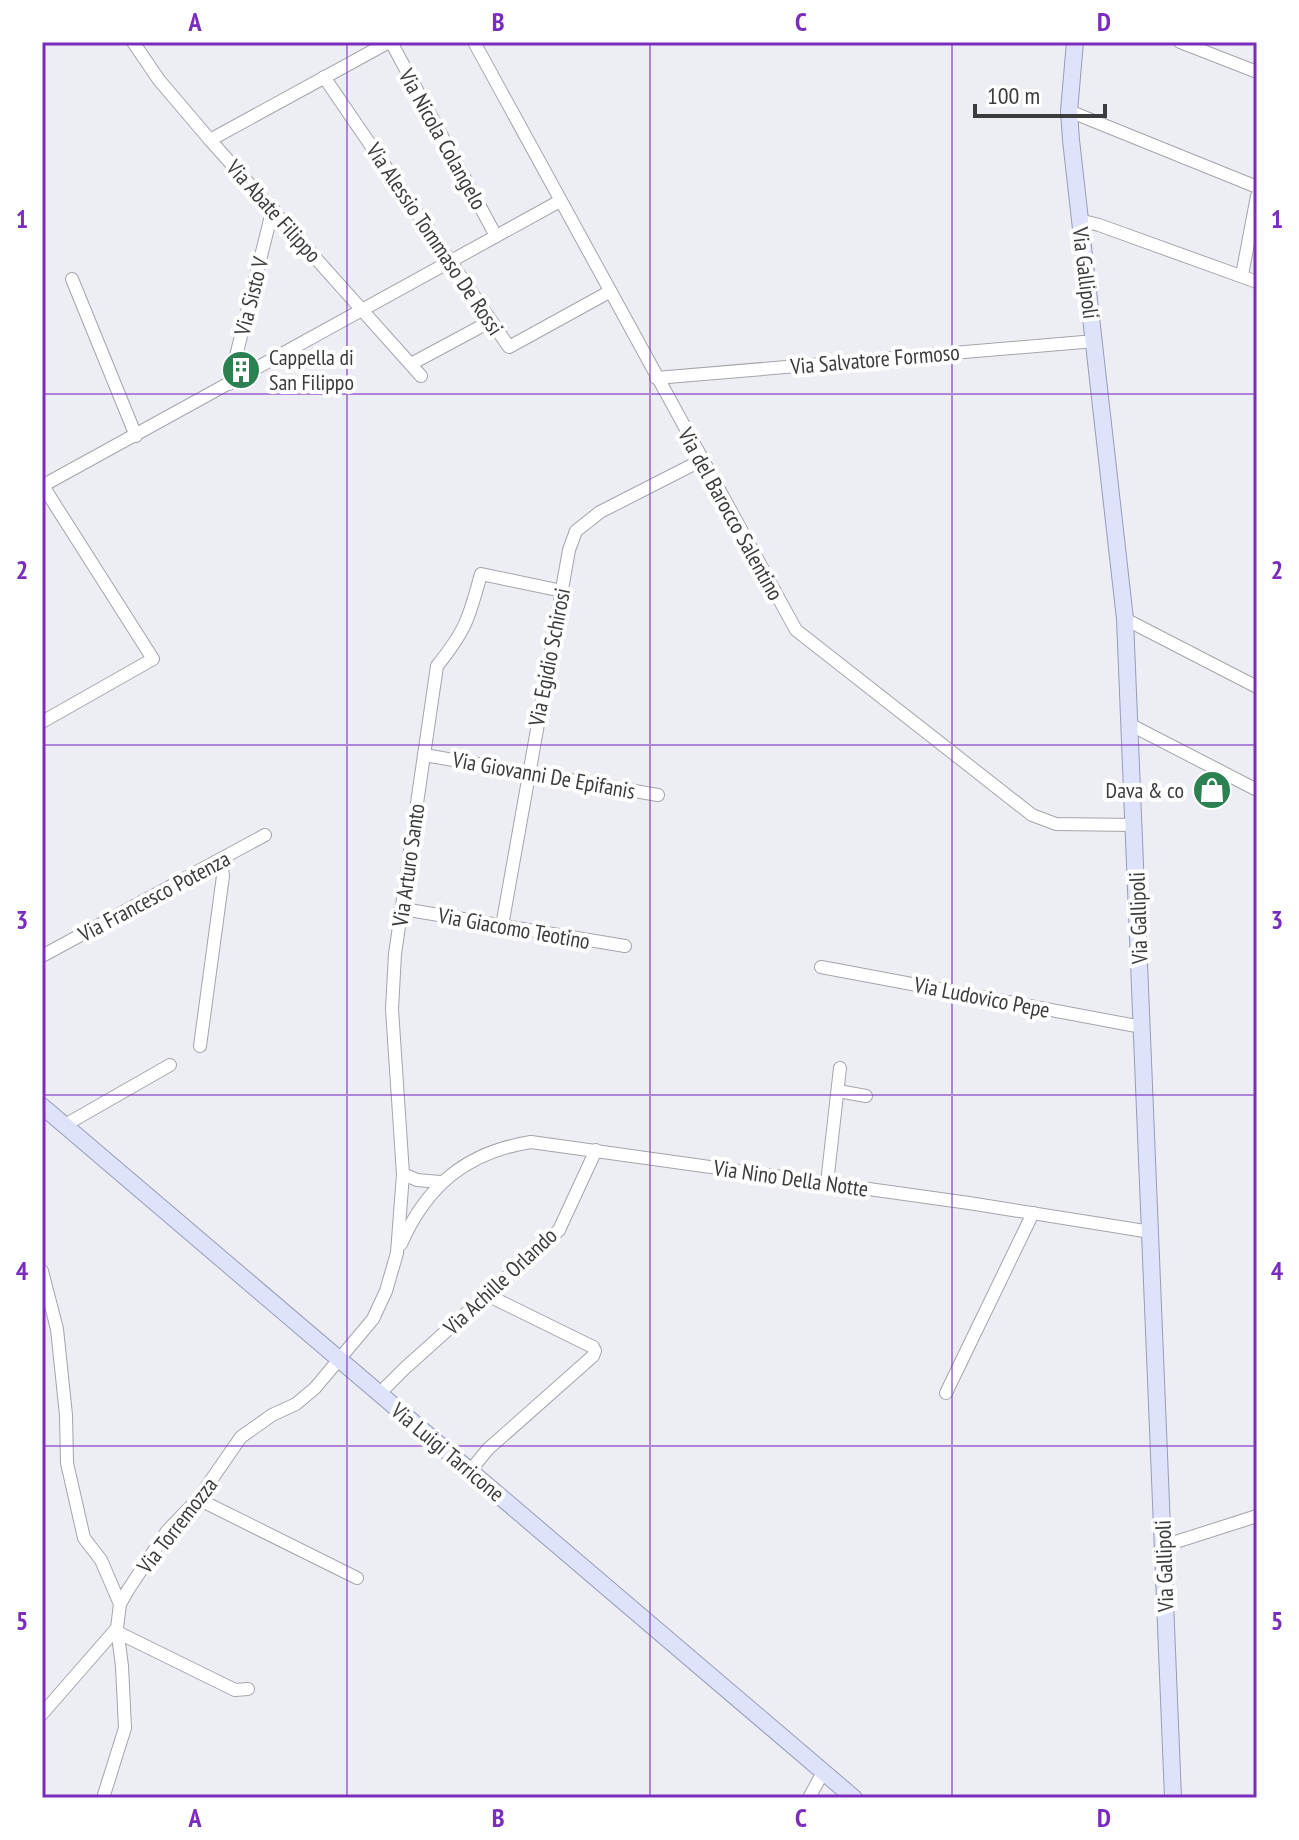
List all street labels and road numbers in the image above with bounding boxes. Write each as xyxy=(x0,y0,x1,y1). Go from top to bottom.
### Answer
street label: Via Nicola Colangelo xyxy=(392,63,493,214)
street label: Via Alessio Tommaso De Rossi xyxy=(360,137,510,340)
street label: Via Abate Filippo xyxy=(220,153,327,268)
street label: Via Gallipoli xyxy=(1066,225,1106,320)
street label: Via Sisto V xyxy=(228,253,274,339)
street label: Via Salvatore Formoso xyxy=(788,338,961,380)
street label: Via del Barocco Salentino xyxy=(672,422,790,605)
street label: Via Egidio Schirosi xyxy=(522,586,576,729)
street label: Via Giovanni De Epifanis xyxy=(450,745,637,805)
street label: Via Arturo Santo xyxy=(385,802,430,929)
street label: Via Francesco Potenza xyxy=(72,844,235,948)
street label: Via Gallipoli xyxy=(1122,872,1154,965)
street label: Via Giacomo Teotino xyxy=(435,901,592,955)
street label: Via Ludovico Pepe xyxy=(911,970,1052,1024)
street label: Via Nino Della Notte xyxy=(711,1153,870,1203)
street label: Via Achille Orlando xyxy=(437,1221,563,1341)
street label: Via Luigi Tarricone xyxy=(385,1396,510,1507)
street label: Via Torremozza xyxy=(130,1471,223,1579)
street label: Via Gallipoli xyxy=(1148,1520,1180,1613)

